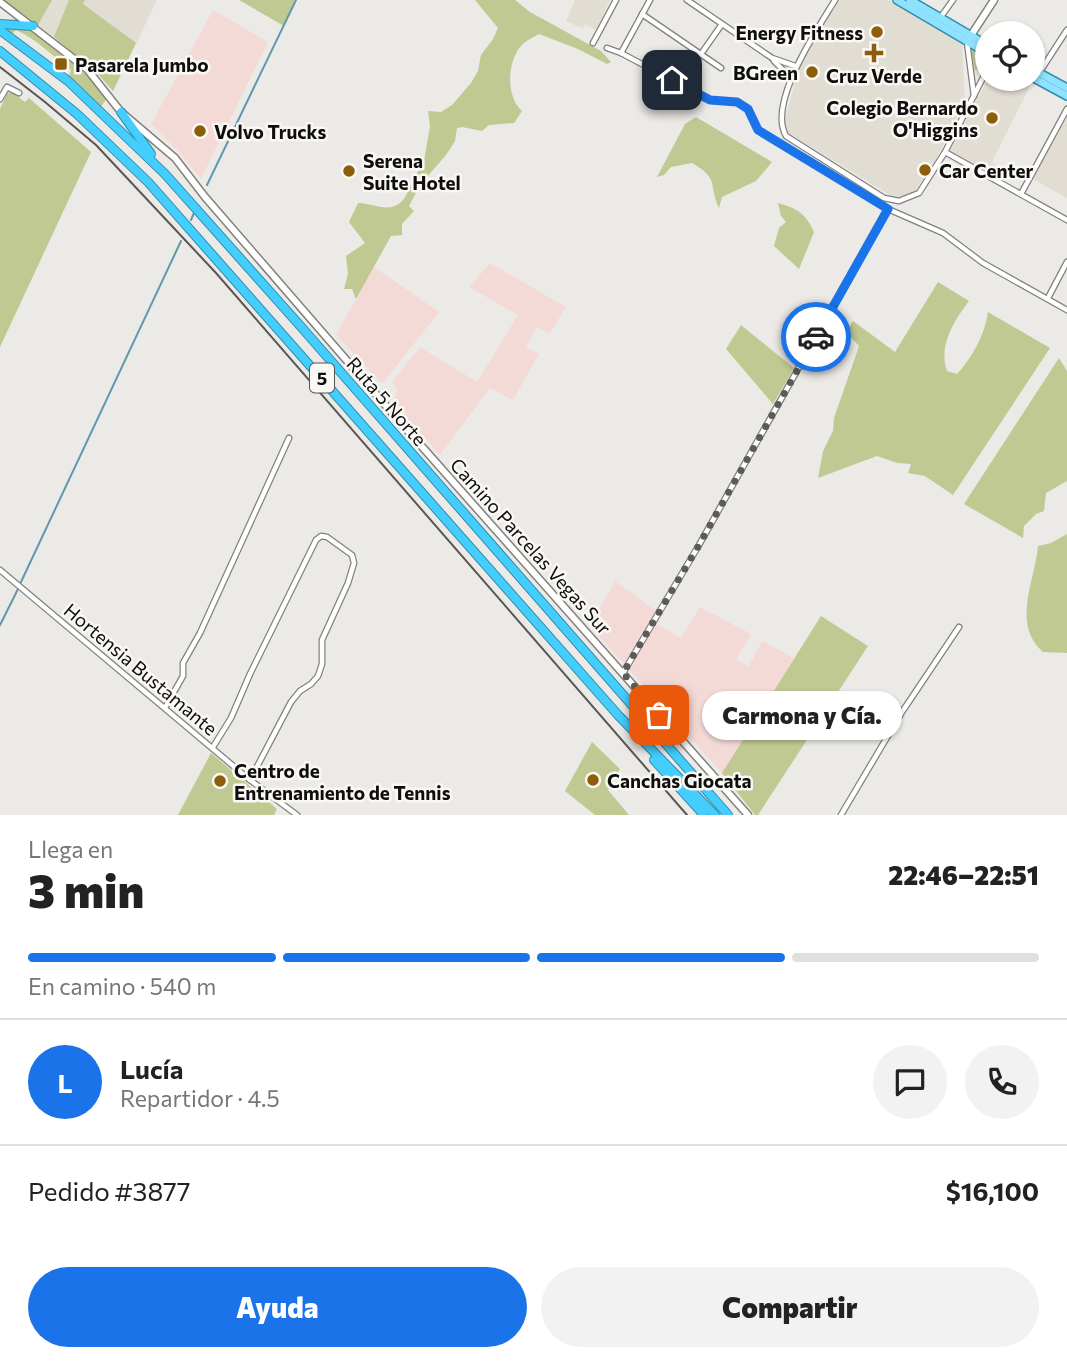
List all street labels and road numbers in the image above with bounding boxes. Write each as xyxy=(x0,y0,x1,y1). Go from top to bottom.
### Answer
street label: Ruta 5 Norte xyxy=(342,352,432,450)
road number: 5 xyxy=(310,364,334,392)
street label: Camino Parcelas Vegas Sur xyxy=(446,453,617,639)
street label: Hortensia Bustamante xyxy=(60,598,222,740)

